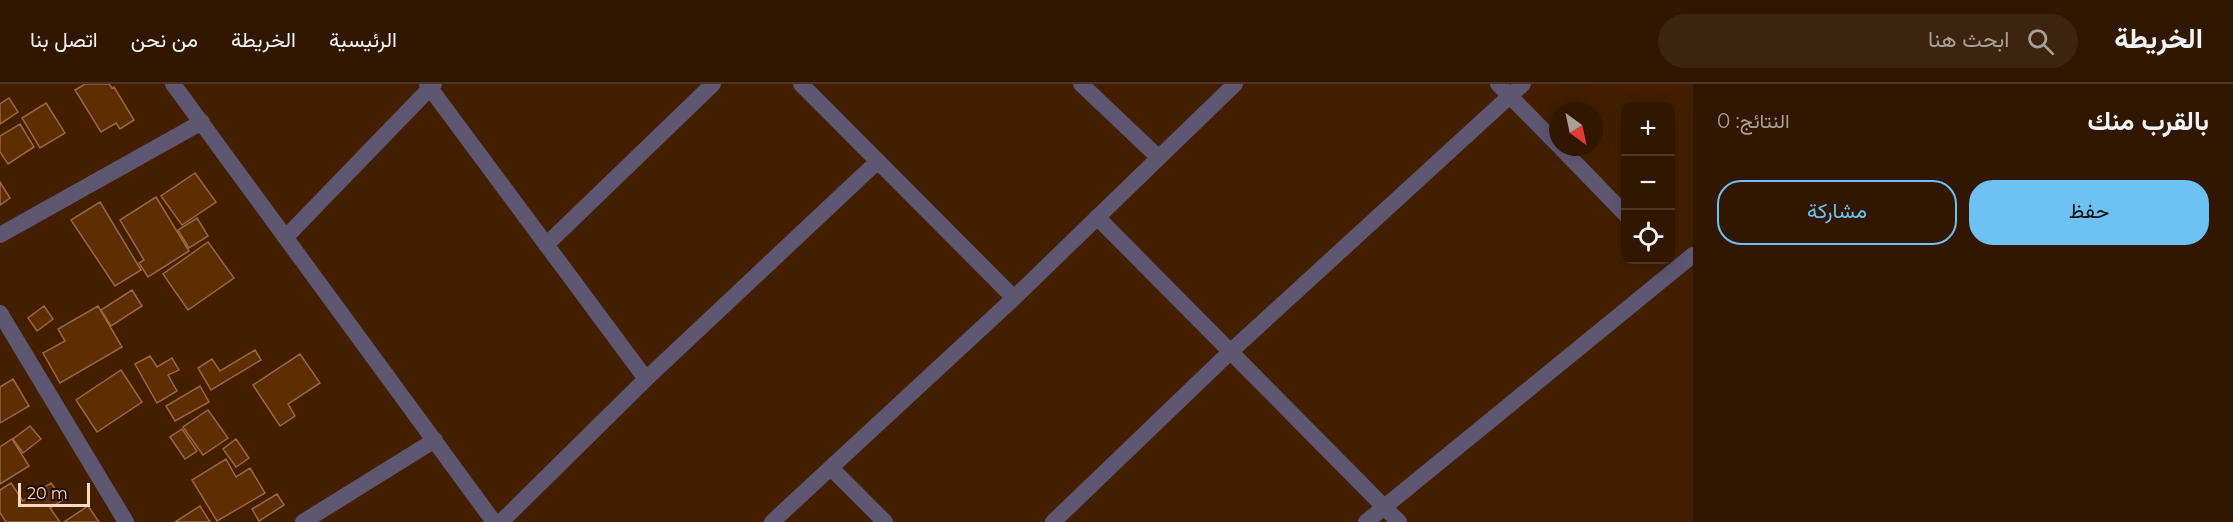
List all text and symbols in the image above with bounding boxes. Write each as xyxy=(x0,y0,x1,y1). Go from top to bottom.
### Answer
search box xyxy=(1658,14,2078,68)
text: الخريطة xyxy=(2114,21,2203,55)
icon: search xyxy=(2024,25,2057,58)
text: ابحث هنا xyxy=(1928,26,2009,53)
text: اتصل بنا xyxy=(30,27,98,52)
text: من نحن xyxy=(131,27,198,52)
text: الخريطة xyxy=(231,27,296,52)
text: الرئيسية xyxy=(329,27,397,52)
north arrow xyxy=(1549,102,1603,156)
map controls xyxy=(1621,102,1675,264)
button: + xyxy=(1621,102,1675,156)
text: بالقرب منك xyxy=(2087,105,2209,137)
text: النتائج: 0 xyxy=(1717,109,1790,133)
button: − xyxy=(1621,156,1675,210)
button: مشاركة xyxy=(1717,180,1957,245)
button: حفظ xyxy=(1969,180,2209,245)
button: locate xyxy=(1621,210,1675,264)
scale bar xyxy=(18,480,90,508)
text: 20 m xyxy=(27,484,68,503)

